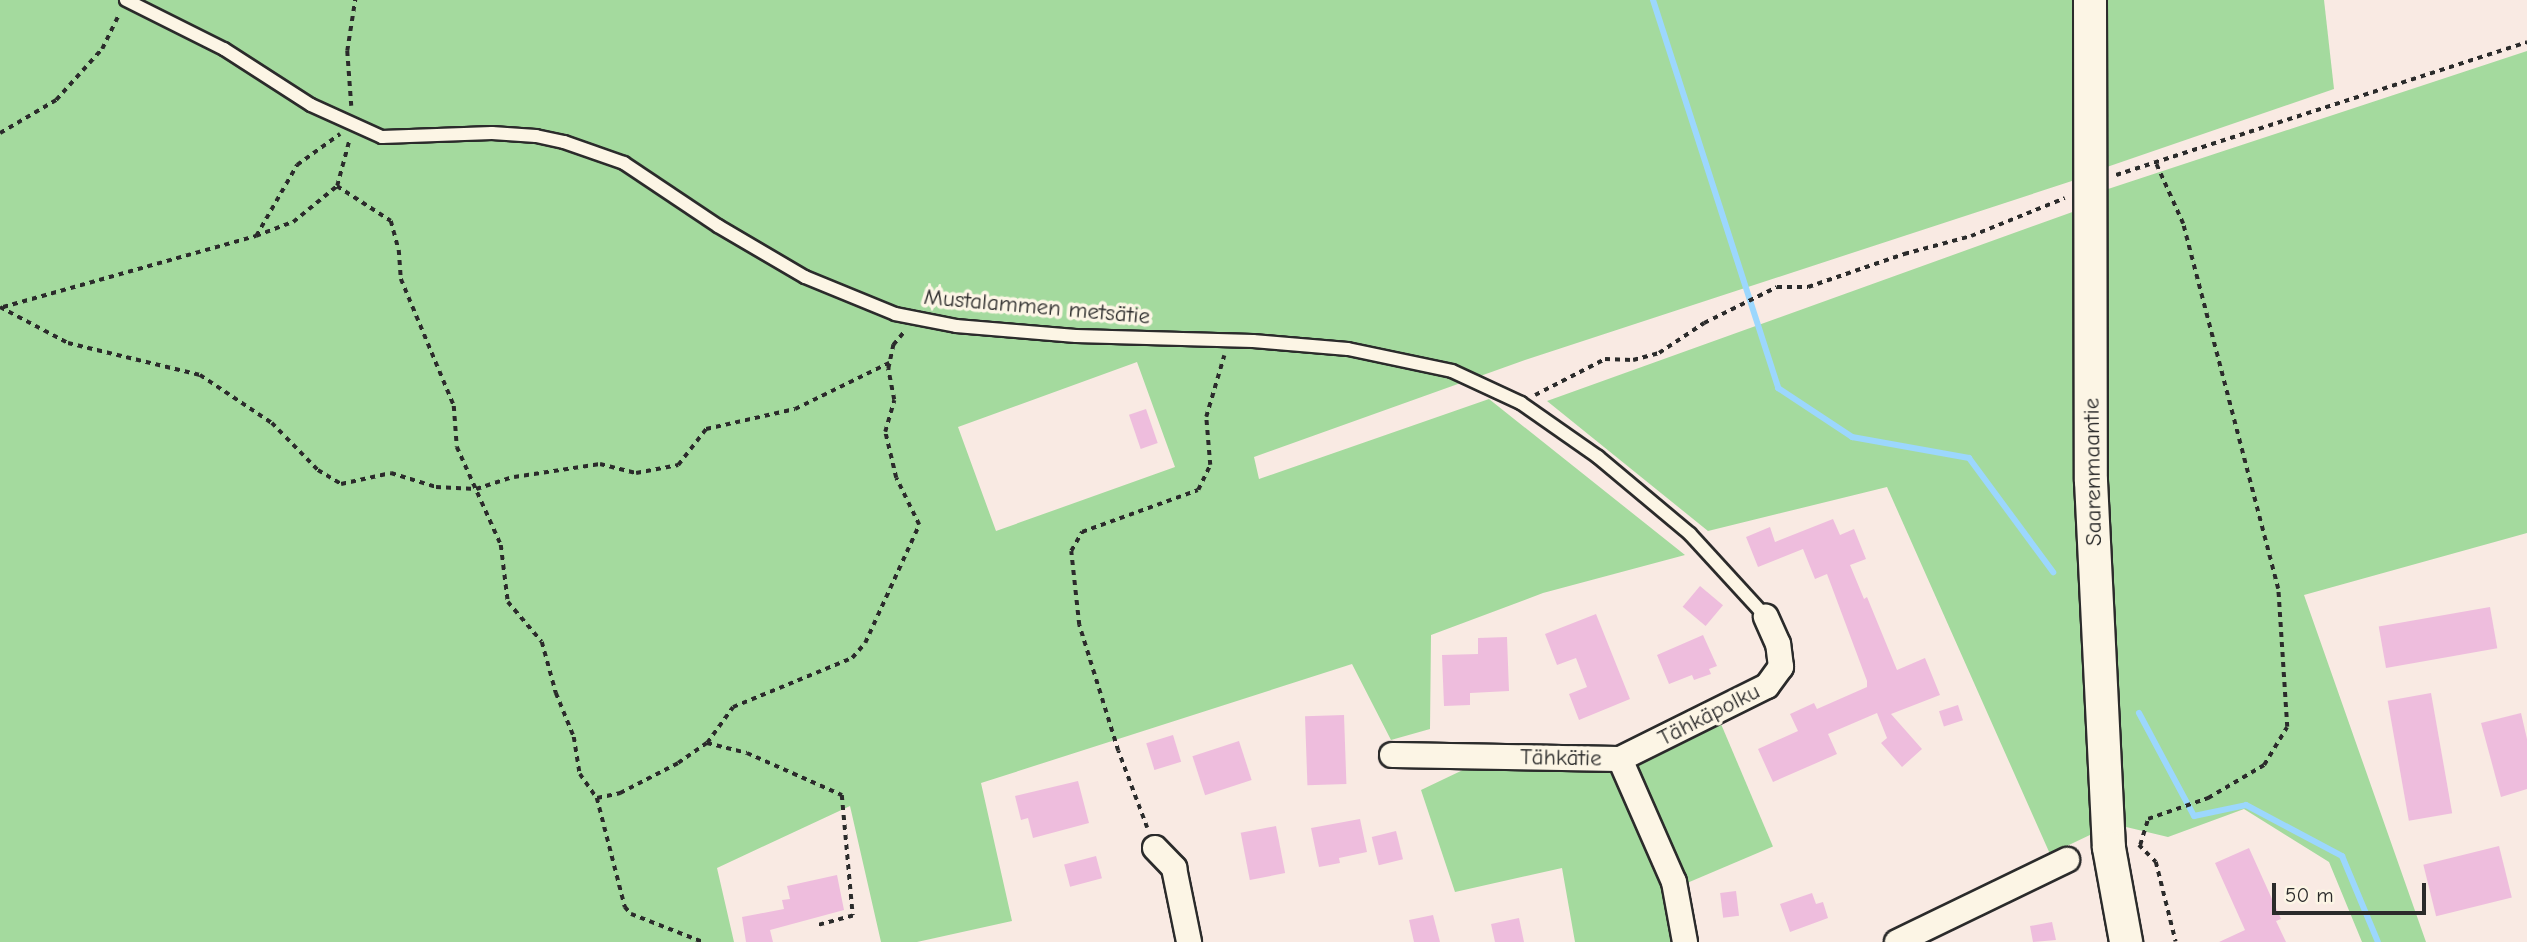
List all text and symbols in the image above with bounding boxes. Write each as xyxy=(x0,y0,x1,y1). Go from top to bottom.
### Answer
street label: Mustalammen metsätie xyxy=(923,283,1151,331)
street label: Saarenmaantie xyxy=(2078,398,2108,546)
street label: Tähkäpolku xyxy=(1653,678,1765,752)
street label: Tähkätie xyxy=(1520,743,1602,773)
scale bar xyxy=(2275,869,2429,913)
text: 50 m xyxy=(2285,883,2334,907)

